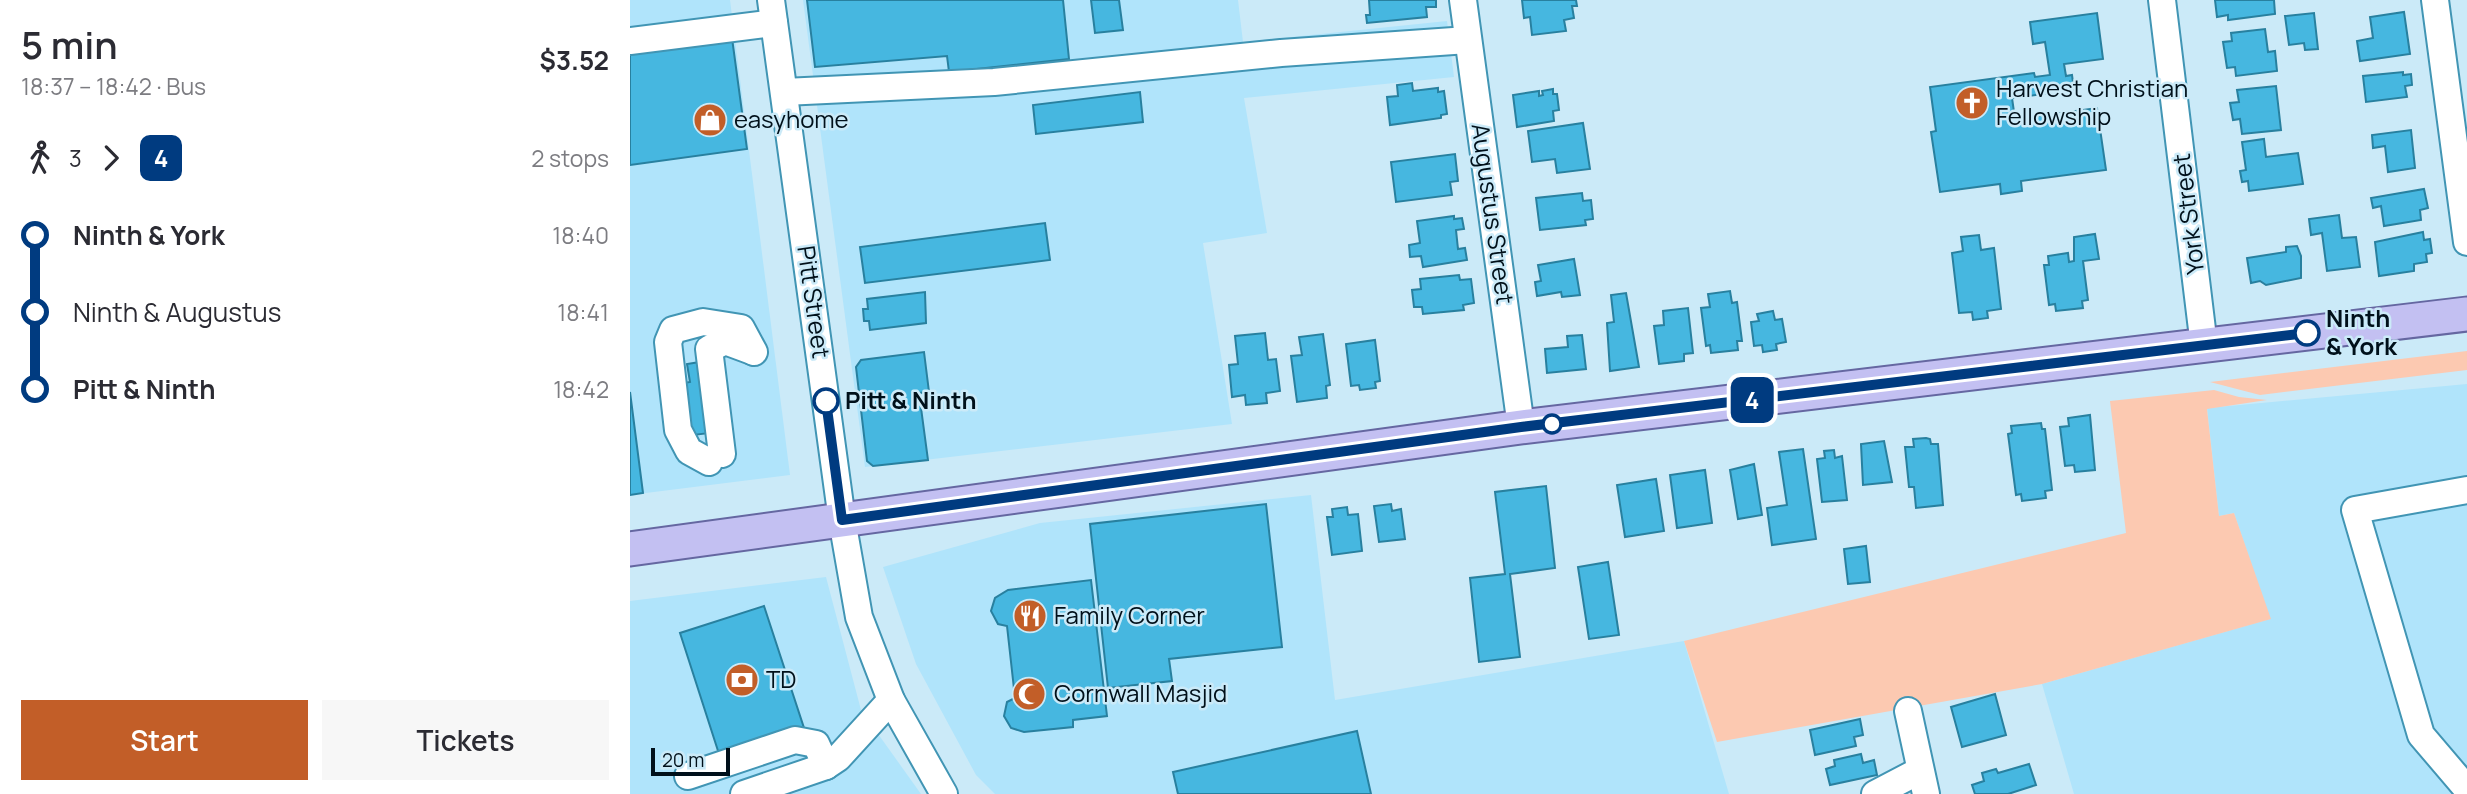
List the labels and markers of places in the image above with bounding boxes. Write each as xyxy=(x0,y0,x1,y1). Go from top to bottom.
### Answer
place label: Harvest Christian Fellowship xyxy=(1996,71,2188,132)
church icon: Harvest Christian Fellowship xyxy=(1953,84,1991,122)
shop icon: easyhome xyxy=(691,101,729,139)
place label: easyhome xyxy=(734,102,849,135)
place label: Ninth & York xyxy=(2326,301,2398,362)
marker: Ninth & York xyxy=(2294,320,2320,346)
place label: Pitt & Ninth xyxy=(845,383,976,416)
marker: Pitt & Ninth xyxy=(813,388,839,414)
unlabelled marker xyxy=(1542,414,1562,434)
restaurant icon: Family Corner xyxy=(1011,597,1049,635)
place label: Family Corner xyxy=(1054,598,1205,631)
bank icon: TD xyxy=(723,661,761,699)
place label: TD xyxy=(766,662,796,695)
mosque icon: Cornwall Masjid xyxy=(1010,675,1048,713)
place label: Cornwall Masjid xyxy=(1054,676,1227,709)

